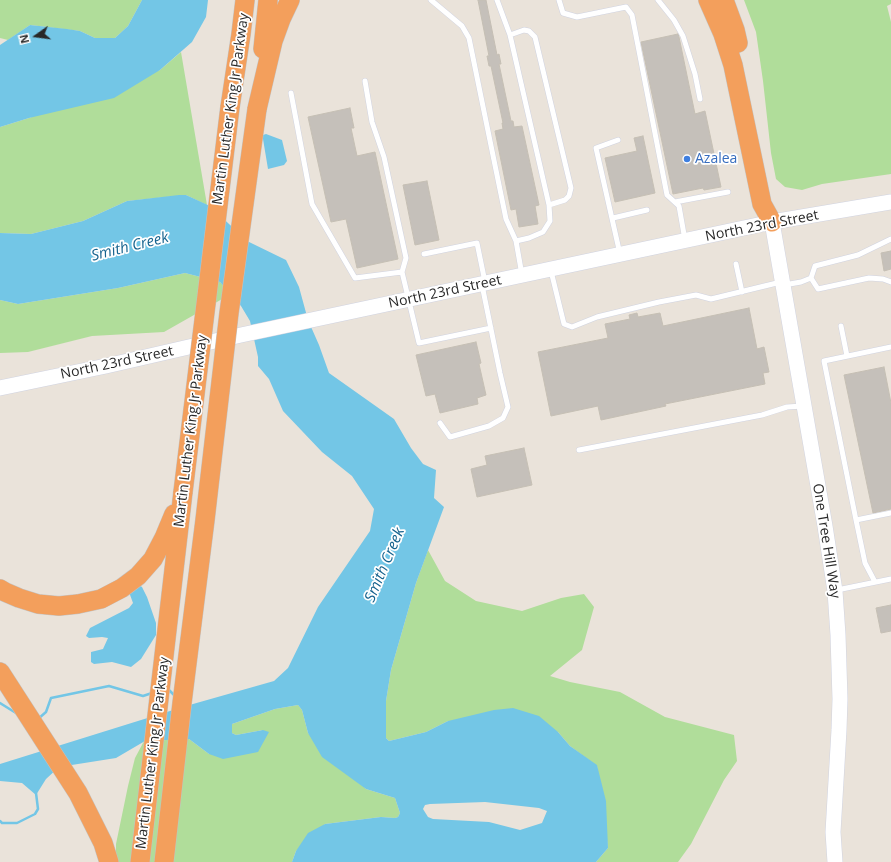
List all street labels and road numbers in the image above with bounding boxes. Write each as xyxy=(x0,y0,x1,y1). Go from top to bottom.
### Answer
street label: Martin Luther King Jr Parkway xyxy=(209,12,253,206)
street label: North 23rd Street xyxy=(704,207,820,245)
street label: North 23rd Street xyxy=(387,272,503,312)
street label: Martin Luther King Jr Parkway xyxy=(171,334,211,528)
street label: North 23rd Street xyxy=(59,343,175,383)
street label: One Tree Hill Way xyxy=(809,482,843,600)
street label: Martin Luther King Jr Parkway xyxy=(133,656,173,850)

